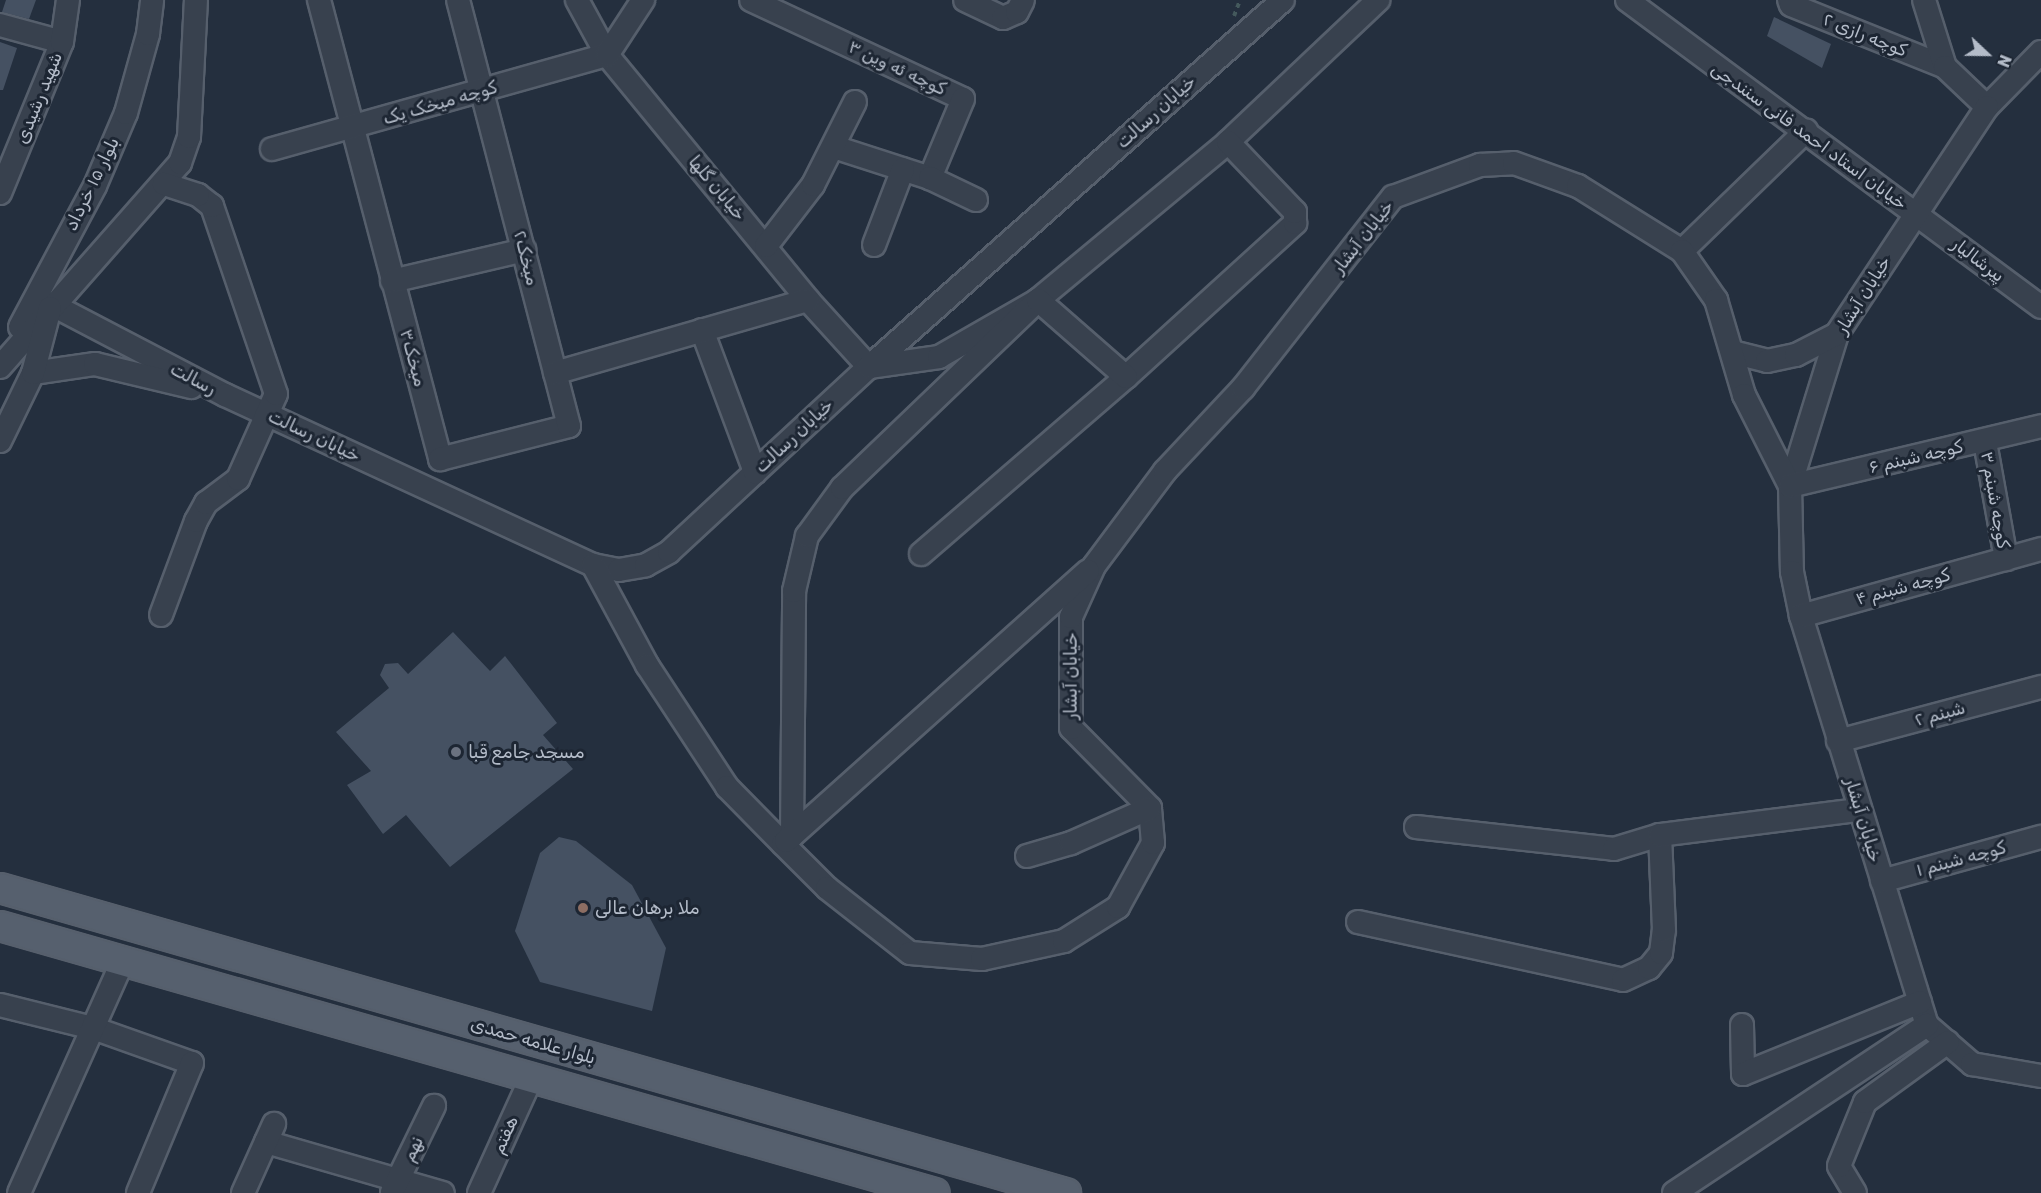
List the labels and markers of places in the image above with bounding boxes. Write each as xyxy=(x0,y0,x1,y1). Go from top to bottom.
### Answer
place label: مسجد جامع قبا xyxy=(468,741,584,763)
marker: مسجد جامع قبا xyxy=(449,745,463,759)
place label: ملا برهان عالی xyxy=(595,897,699,919)
marker: ملا برهان عالی xyxy=(576,901,590,915)

